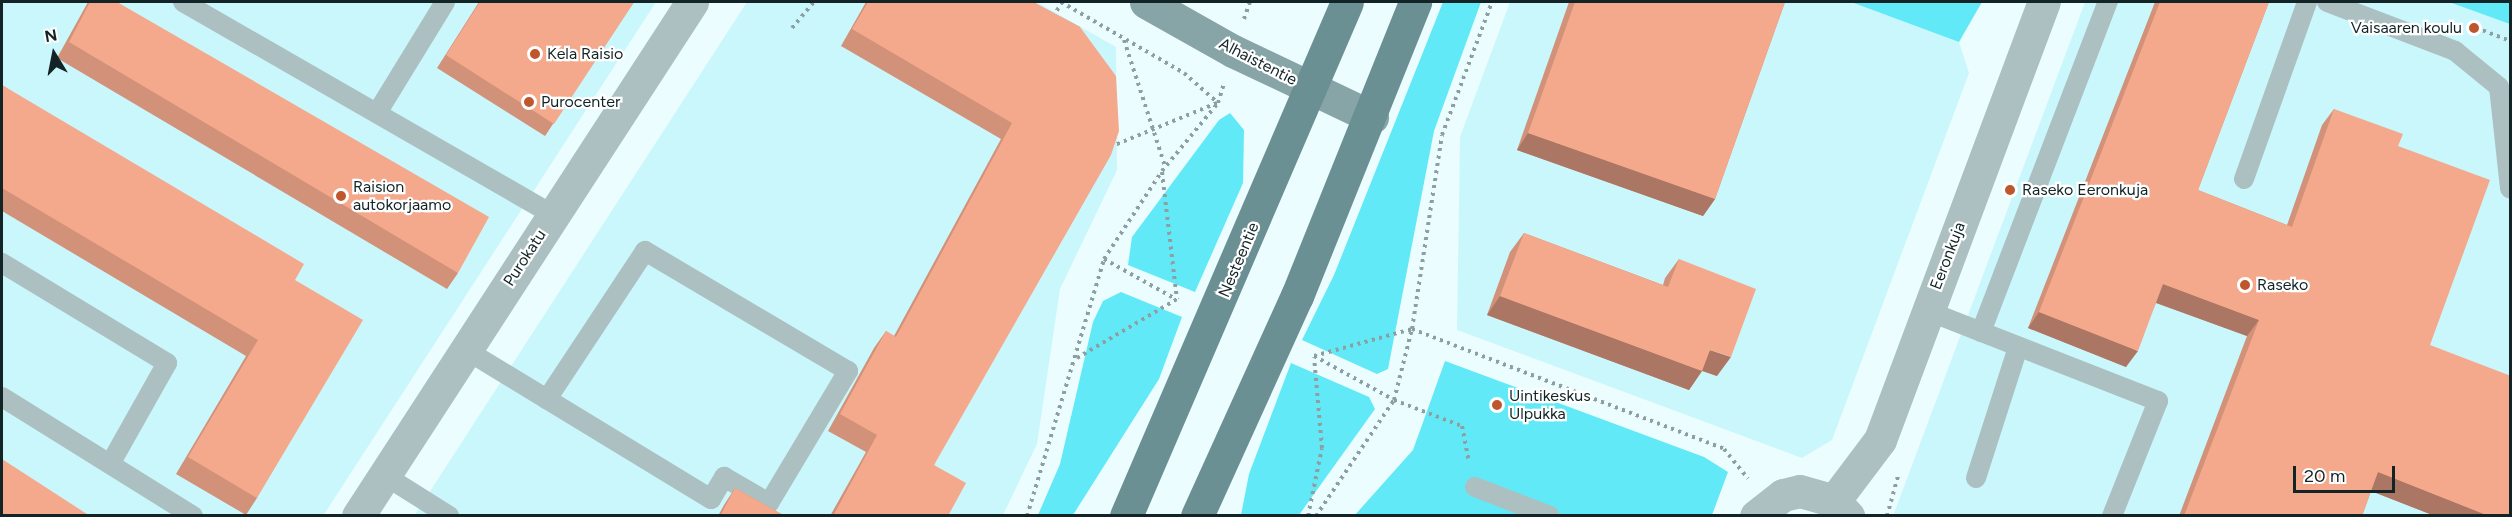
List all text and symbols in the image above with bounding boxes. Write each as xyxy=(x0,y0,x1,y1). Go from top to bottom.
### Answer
place label: Vaisaaren koulu xyxy=(2351,18,2462,38)
marker: Vaisaaren koulu xyxy=(2467,21,2481,35)
north arrow xyxy=(24,24,84,84)
text: N xyxy=(43,25,59,46)
street label: Alhaistentie xyxy=(1216,34,1300,90)
place label: Kela Raisio xyxy=(547,44,623,64)
marker: Kela Raisio xyxy=(528,47,542,61)
place label: Purocenter xyxy=(541,92,620,112)
marker: Purocenter xyxy=(522,95,536,109)
place label: Raision autokorjaamo xyxy=(353,177,451,215)
place label: Raseko Eeronkuja xyxy=(2022,180,2148,200)
marker: Raseko Eeronkuja xyxy=(2003,183,2017,197)
marker: Raision autokorjaamo xyxy=(334,189,348,203)
street label: Eeronkuja xyxy=(1926,219,1970,293)
street label: Nesteentie xyxy=(1215,220,1263,300)
street label: Purokatu xyxy=(500,226,550,290)
place label: Raseko xyxy=(2257,275,2308,295)
marker: Raseko xyxy=(2238,278,2252,292)
place label: Uintikeskus Ulpukka xyxy=(1509,386,1591,424)
marker: Uintikeskus Ulpukka xyxy=(1490,398,1504,412)
scale bar xyxy=(2296,454,2398,492)
text: 20 m xyxy=(2304,465,2345,487)

